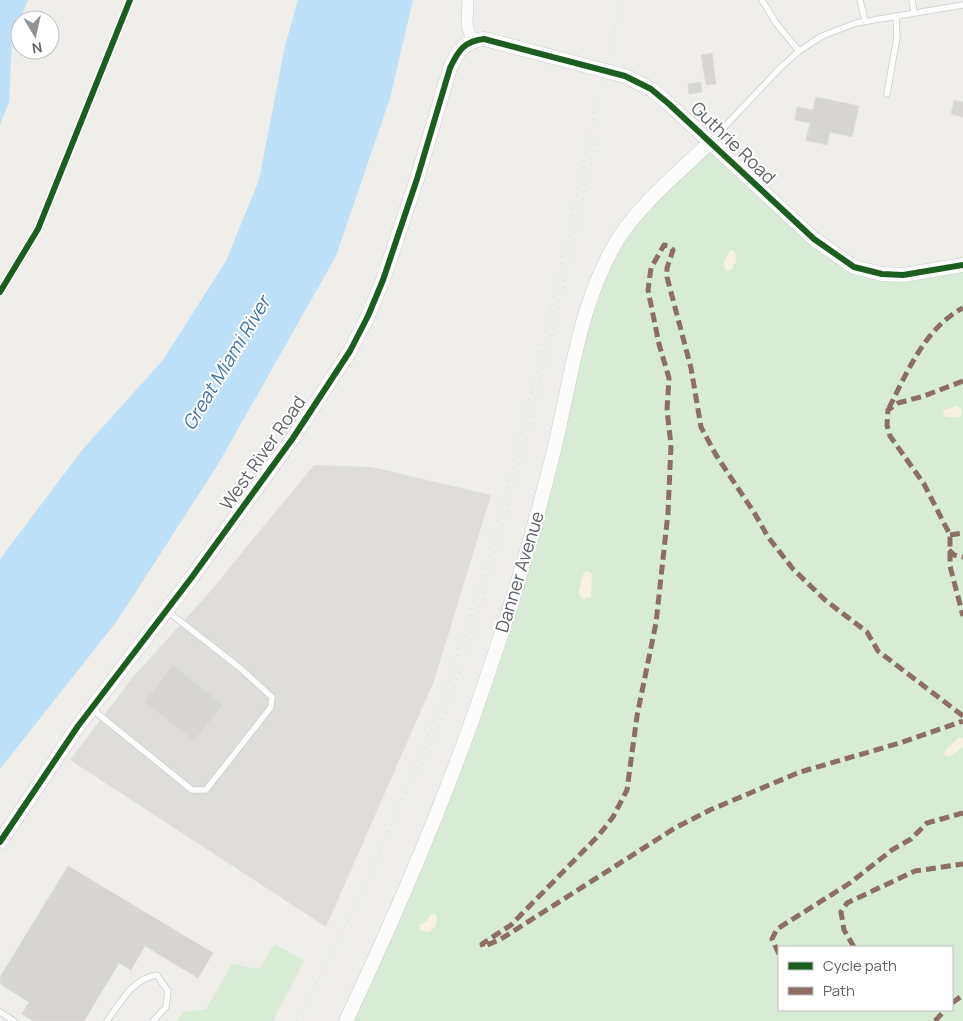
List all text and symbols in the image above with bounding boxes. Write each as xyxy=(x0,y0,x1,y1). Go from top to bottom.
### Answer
north arrow xyxy=(10,10,60,60)
text: N xyxy=(31,38,44,59)
street label: Guthrie Road xyxy=(686,96,781,189)
water label: Great Miami River xyxy=(176,289,277,435)
street label: West River Road xyxy=(214,391,310,514)
street label: Danner Avenue xyxy=(489,508,549,635)
legend xyxy=(778,946,953,1011)
text: Cycle path xyxy=(823,955,897,976)
text: Path xyxy=(823,980,855,1001)

